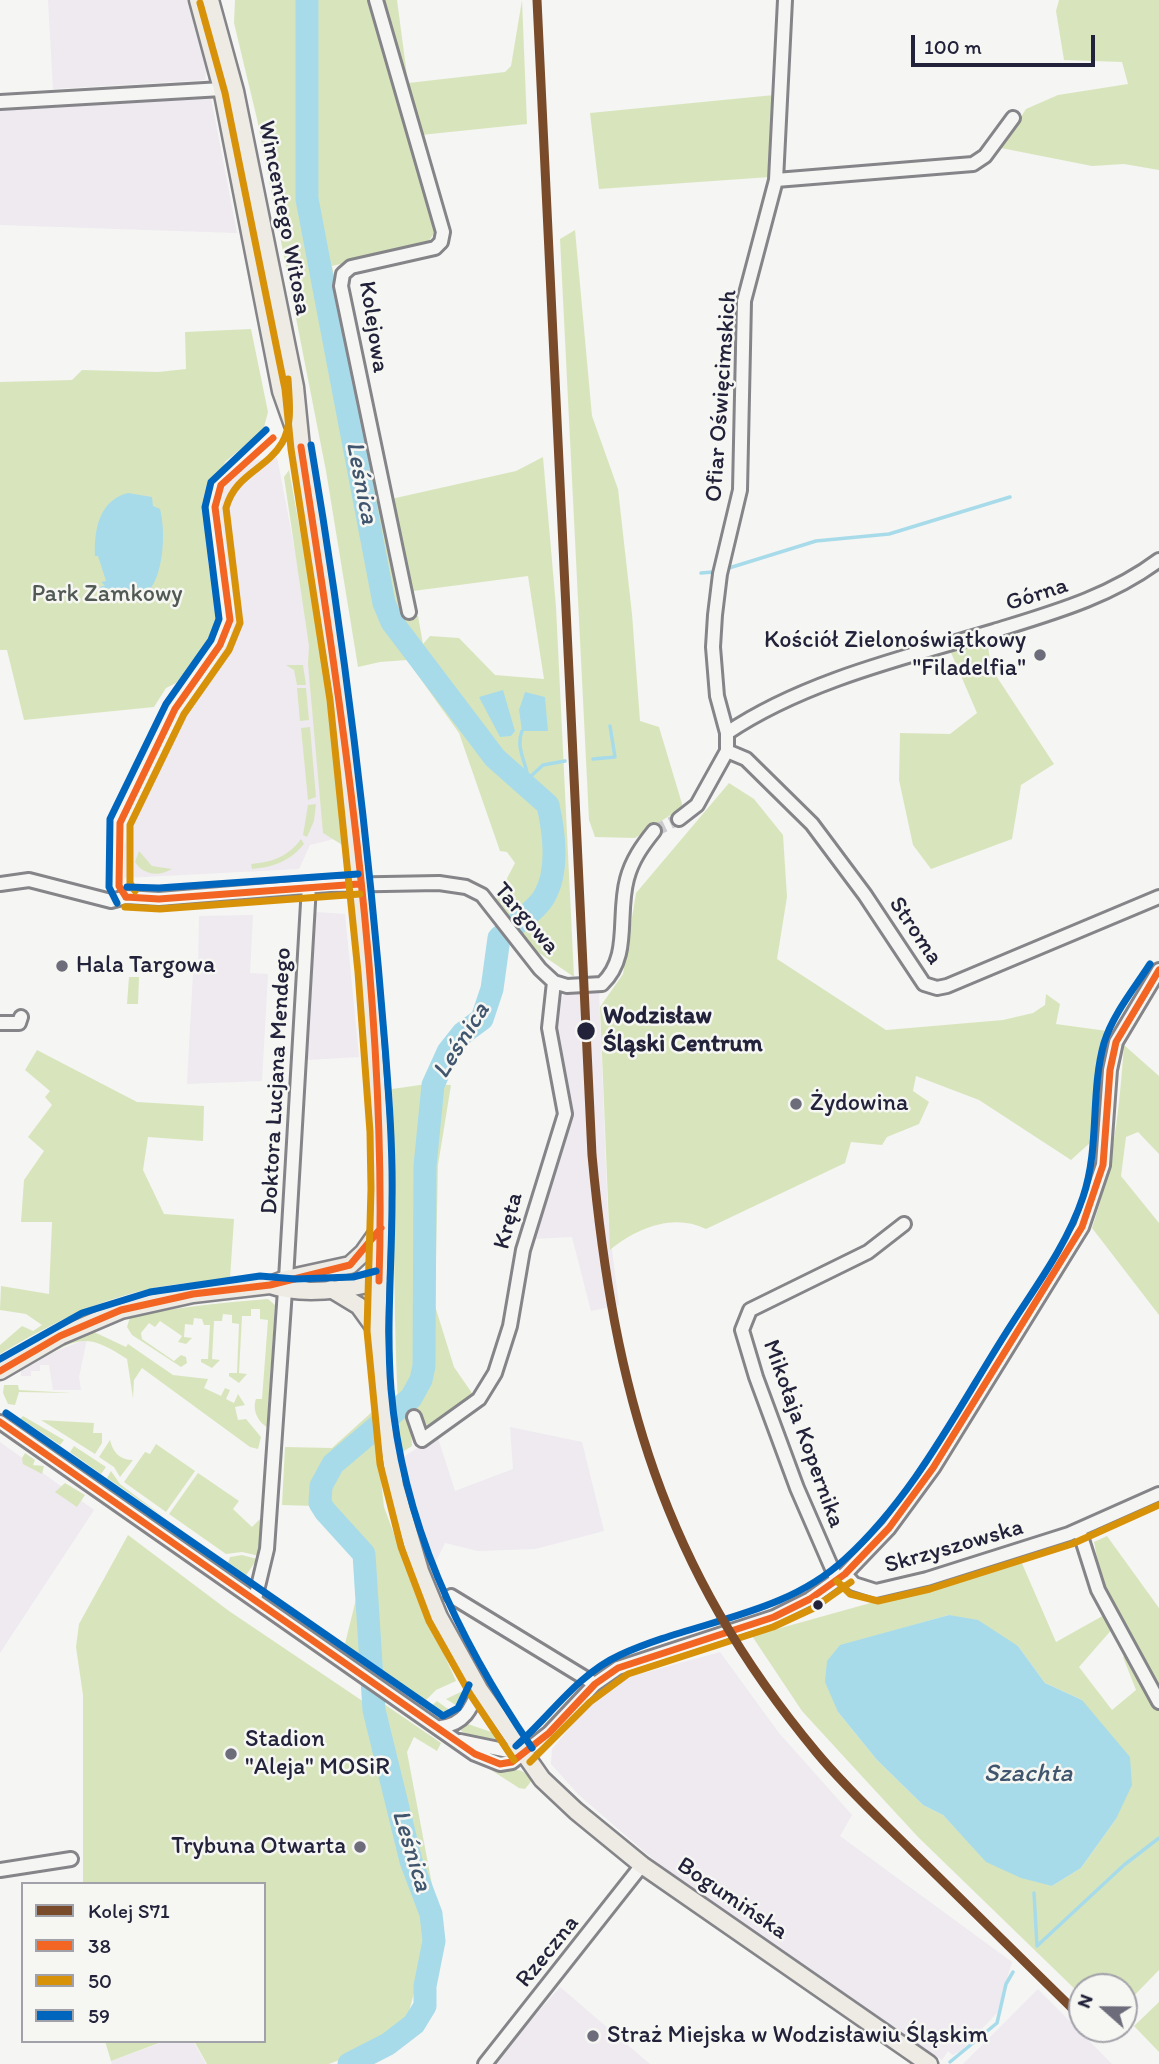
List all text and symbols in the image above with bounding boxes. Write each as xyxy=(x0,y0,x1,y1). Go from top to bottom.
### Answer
scale bar xyxy=(914,21,1098,65)
text: 100 m xyxy=(924,34,982,59)
street label: Wincentego Witosa xyxy=(251,118,317,318)
street label: Kolejowa xyxy=(352,279,394,375)
street label: Ofiar Oświęcimskich xyxy=(700,289,744,503)
water label: Leśnica xyxy=(338,439,384,527)
street label: Górna xyxy=(1002,571,1072,619)
park label: Park Zamkowy xyxy=(32,581,182,609)
place label: Kościół Zielonoświątkowy "Filadelfia" xyxy=(764,627,1026,683)
marker: Kościół Zielonoświątkowy "Filadelfia" xyxy=(1032,647,1048,663)
street label: Targowa xyxy=(487,877,565,961)
street label: Stroma xyxy=(882,892,948,970)
street label: Doktora Lucjana Mendego xyxy=(256,947,298,1215)
place label: Hala Targowa xyxy=(76,952,215,980)
marker: Hala Targowa xyxy=(54,958,70,974)
water label: Leśnica xyxy=(427,997,497,1085)
place label: Wodzisław Śląski Centrum xyxy=(603,1003,763,1059)
marker: Wodzisław Śląski Centrum xyxy=(575,1020,597,1042)
place label: Żydowina xyxy=(810,1090,909,1118)
marker: Żydowina xyxy=(788,1096,804,1112)
street label: Kręta xyxy=(488,1190,530,1252)
street label: Mikołaja Kopernika xyxy=(756,1336,850,1532)
street label: Skrzyszowska xyxy=(881,1513,1027,1581)
unlabelled marker xyxy=(811,1598,825,1612)
place label: Stadion "Aleja" MOSiR xyxy=(245,1726,390,1782)
marker: Stadion "Aleja" MOSiR xyxy=(223,1746,239,1762)
water label: Szachta xyxy=(984,1758,1072,1790)
water label: Leśnica xyxy=(384,1806,438,1896)
place label: Trybuna Otwarta xyxy=(171,1833,346,1861)
marker: Trybuna Otwarta xyxy=(352,1839,368,1855)
street label: Bogumińska xyxy=(671,1851,793,1947)
legend xyxy=(21,1882,266,2043)
text: Kolej S71 xyxy=(88,1898,170,1923)
street label: Rzeczna xyxy=(510,1910,586,1994)
text: 38 xyxy=(88,1933,111,1958)
text: 50 xyxy=(88,1968,112,1993)
north arrow xyxy=(1068,1973,1138,2043)
text: N xyxy=(1072,1991,1098,2011)
text: 59 xyxy=(88,2003,110,2028)
place label: Straż Miejska w Wodzisławiu Śląskim xyxy=(607,2022,988,2050)
marker: Straż Miejska w Wodzisławiu Śląskim xyxy=(585,2028,601,2044)

